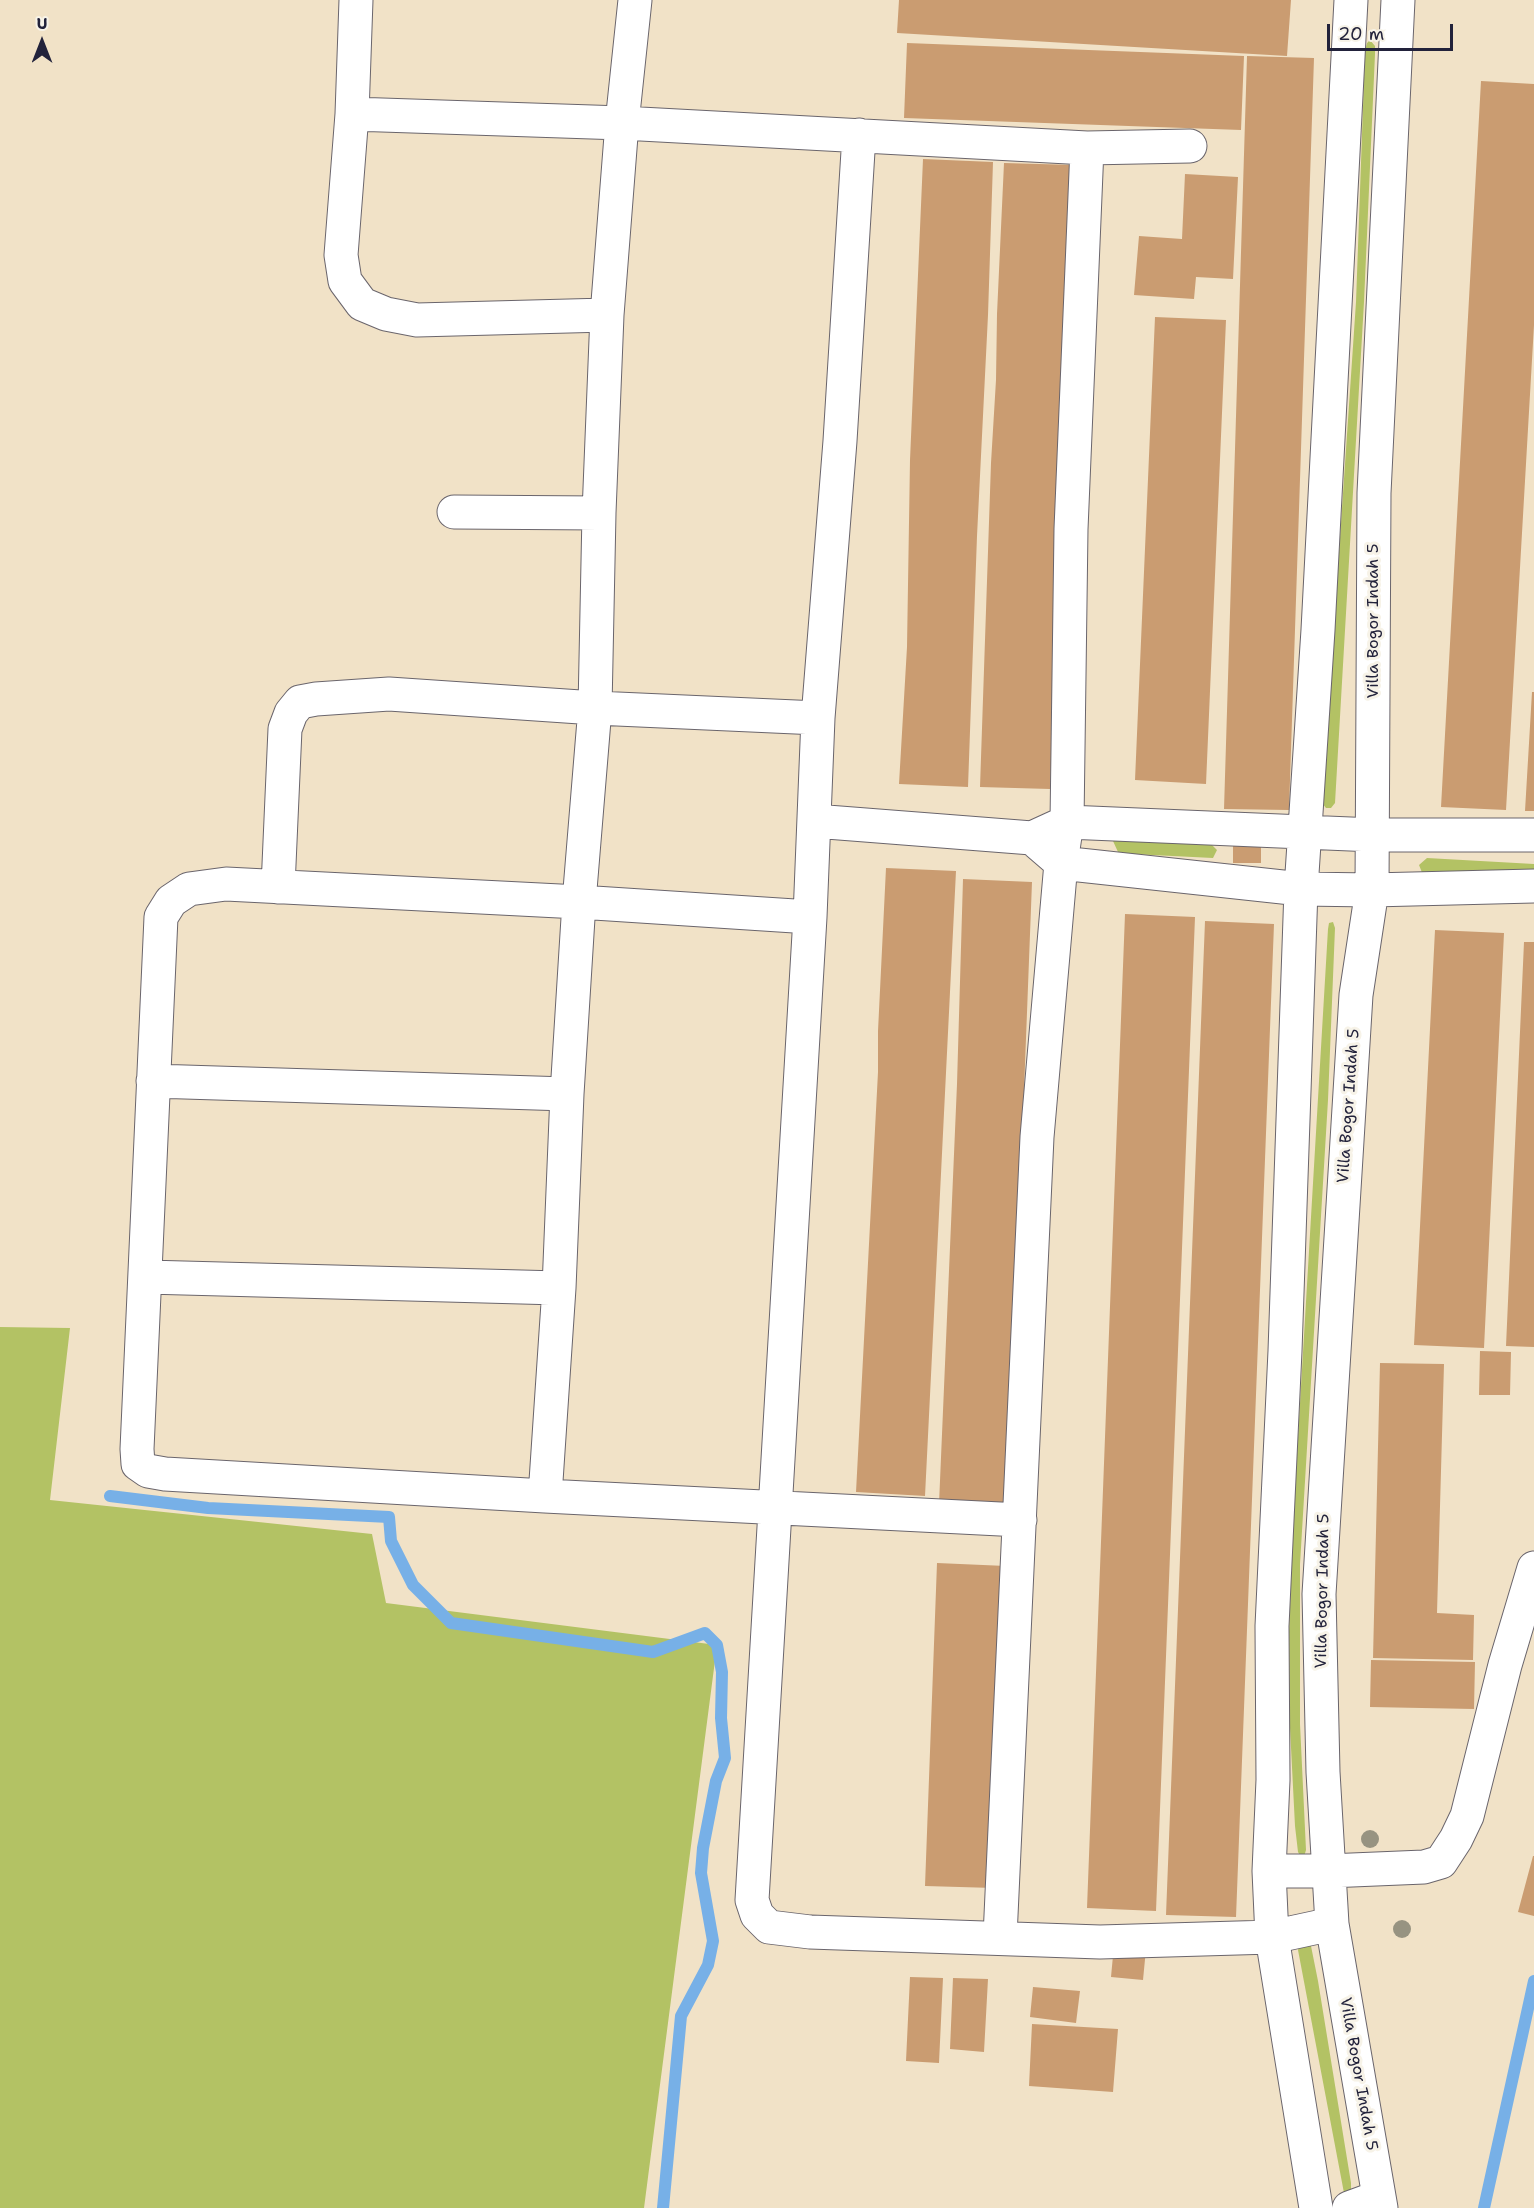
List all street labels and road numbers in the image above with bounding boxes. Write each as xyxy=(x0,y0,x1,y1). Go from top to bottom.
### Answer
street label: Villa Bogor Indah 5 xyxy=(1364,544,1384,698)
street label: Villa Bogor Indah 5 xyxy=(1334,1028,1364,1184)
street label: Villa Bogor Indah 5 xyxy=(1312,1513,1334,1669)
street label: Villa Bogor Indah 5 xyxy=(1335,1996,1381,2152)

